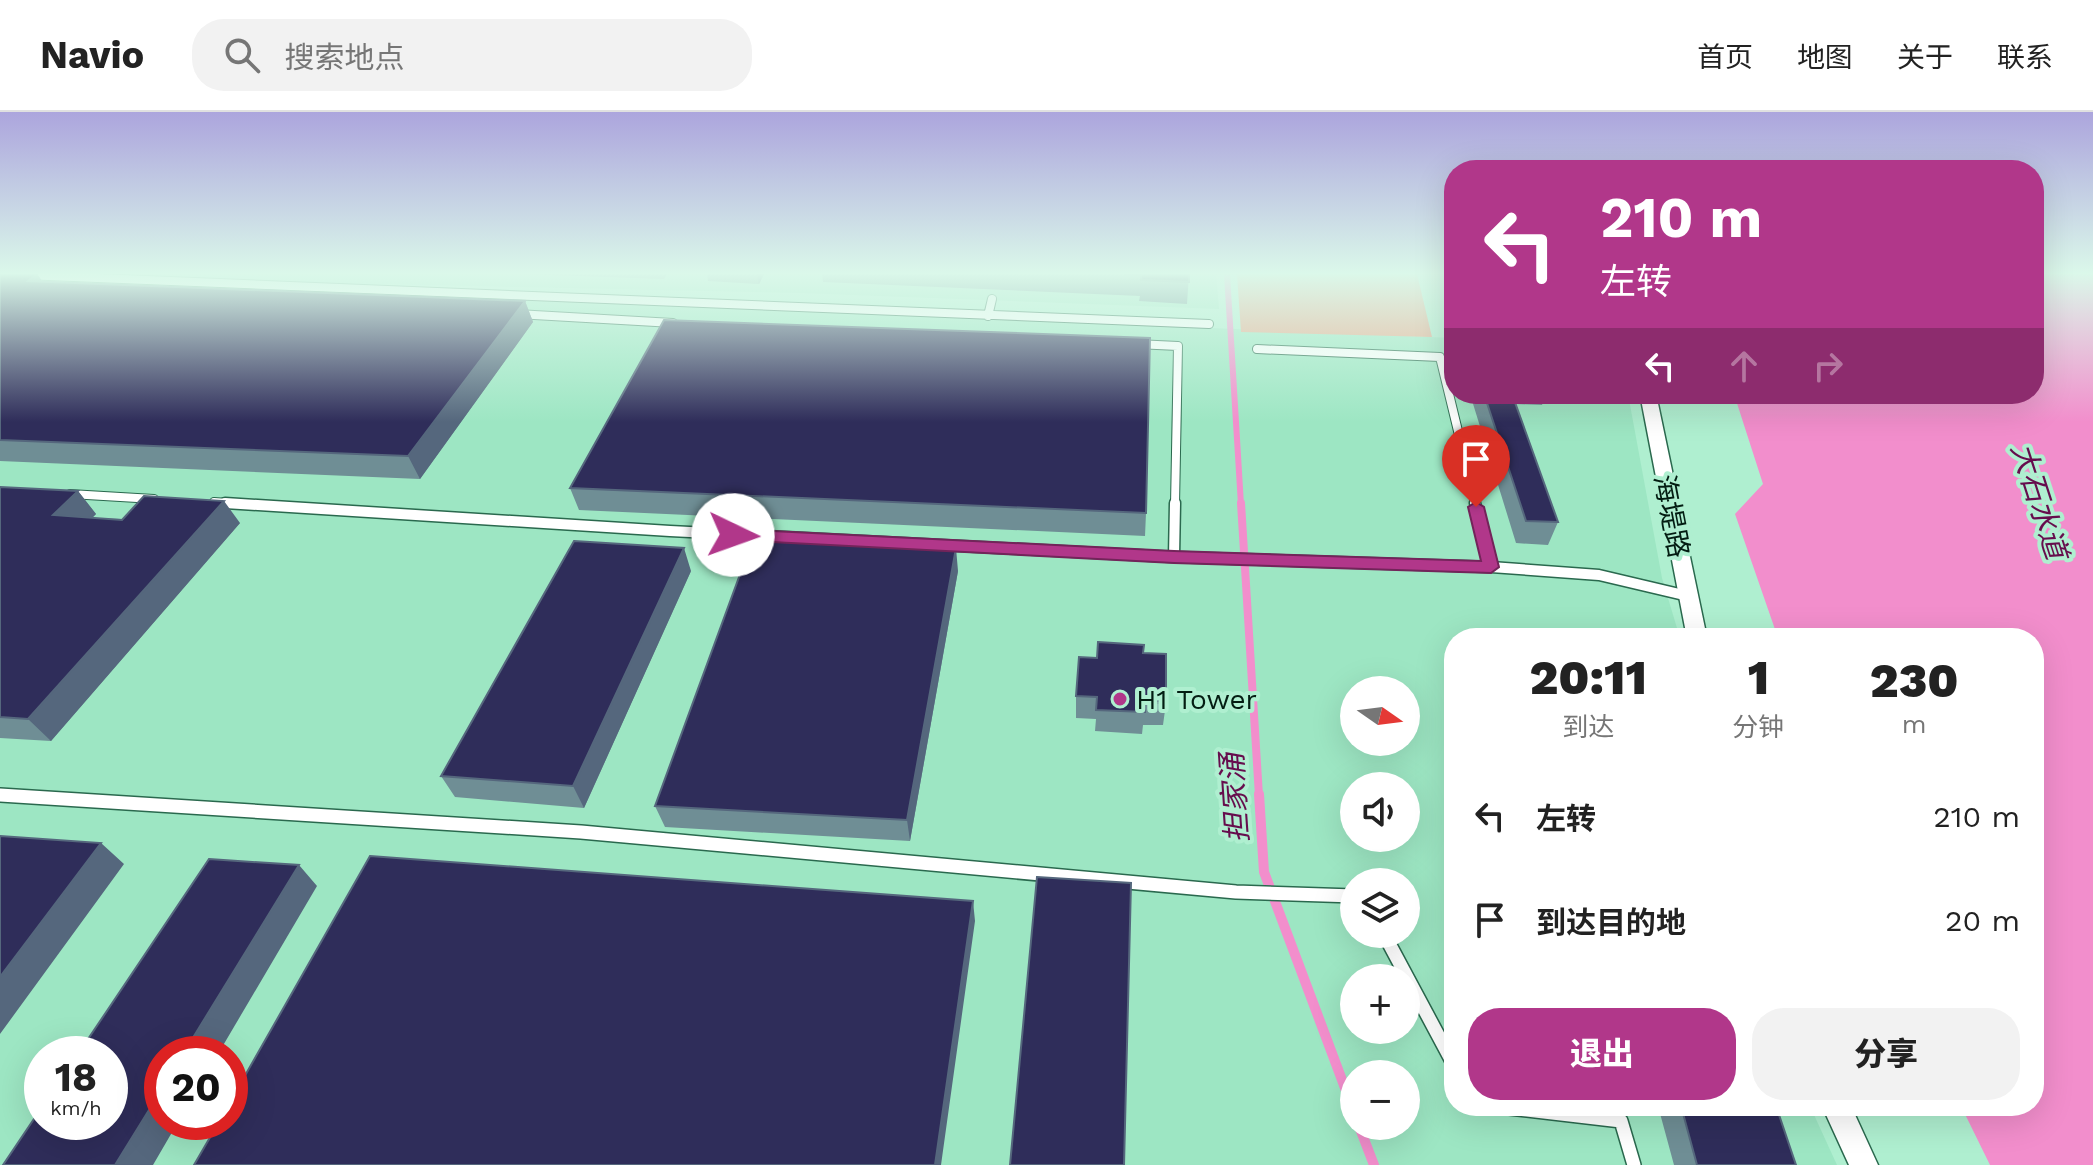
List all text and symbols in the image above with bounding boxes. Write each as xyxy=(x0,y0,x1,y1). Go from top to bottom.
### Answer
search box xyxy=(192,19,752,91)
text: Navio xyxy=(40,33,144,77)
icon: search xyxy=(220,33,264,77)
text: 搜索地点 xyxy=(284,40,404,75)
text: 首页 xyxy=(1697,41,1753,74)
text: 地图 xyxy=(1797,41,1853,74)
text: 关于 xyxy=(1897,41,1953,74)
text: 联系 xyxy=(1997,41,2053,74)
text: 210 m xyxy=(1600,185,1762,251)
icon: left xyxy=(1468,192,1572,296)
text: 左转 xyxy=(1600,261,1672,303)
icon: left xyxy=(1638,344,1682,388)
icon: ahead xyxy=(1722,344,1766,388)
icon: right xyxy=(1806,344,1850,388)
pin xyxy=(1442,425,1510,507)
icon: arrive xyxy=(1454,437,1498,481)
water label: 大石水道 xyxy=(2004,438,2076,567)
street label: 海堤路 xyxy=(1647,472,1696,560)
position arrow xyxy=(691,493,775,577)
text: 20:11 xyxy=(1529,649,1647,706)
text: 1 xyxy=(1748,649,1769,706)
text: 230 xyxy=(1870,652,1959,709)
north arrow xyxy=(1340,676,1420,756)
map controls xyxy=(1340,676,1420,1140)
place label: H1 Tower xyxy=(1136,683,1257,716)
marker: H1 Tower xyxy=(1111,690,1129,708)
text: m xyxy=(1902,709,1927,739)
text: 到达 xyxy=(1562,712,1614,742)
text: 分钟 xyxy=(1732,712,1784,742)
water label: 担家涌 xyxy=(1214,749,1255,844)
button: sound xyxy=(1340,772,1420,852)
icon: left xyxy=(1468,794,1512,838)
text: 210 m xyxy=(1933,799,2020,834)
text: 左转 xyxy=(1536,801,1596,836)
button: layers xyxy=(1340,868,1420,948)
icon: arrive xyxy=(1468,898,1512,942)
text: 20 m xyxy=(1945,903,2020,938)
text: 到达目的地 xyxy=(1536,905,1686,940)
button: + xyxy=(1340,964,1420,1044)
button: 退出 xyxy=(1468,1008,1736,1100)
button: 分享 xyxy=(1752,1008,2020,1100)
speed limit sign: 20 xyxy=(144,1036,248,1140)
text: 18 xyxy=(55,1054,97,1101)
button: − xyxy=(1340,1060,1420,1140)
text: km/h xyxy=(50,1096,102,1120)

